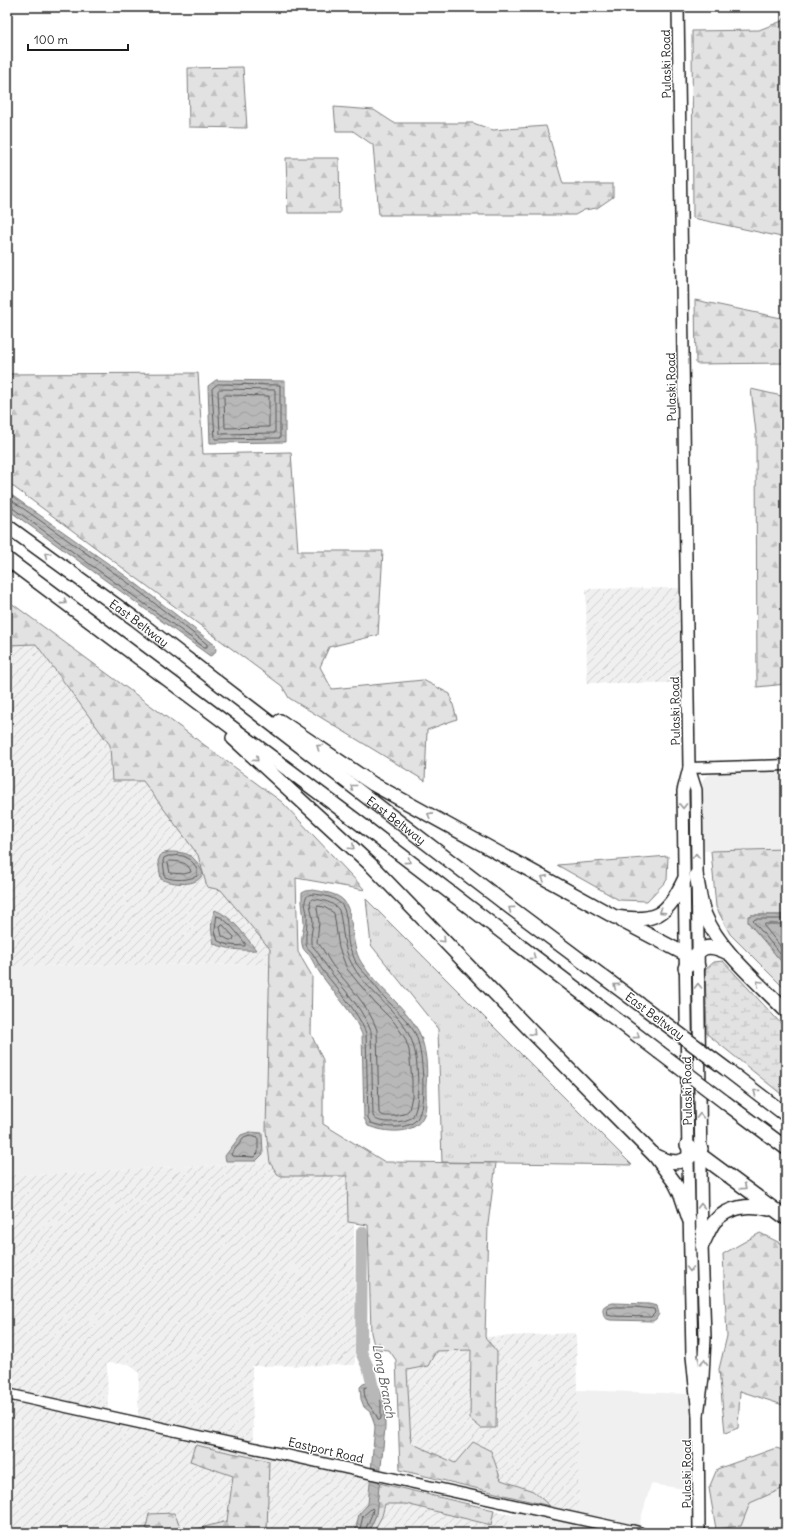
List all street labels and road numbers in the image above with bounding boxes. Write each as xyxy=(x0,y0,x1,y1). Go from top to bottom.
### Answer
street label: Pulaski Road xyxy=(658,29,674,99)
street label: Pulaski Road xyxy=(663,352,679,422)
street label: East Beltway xyxy=(107,596,172,650)
street label: Pulaski Road xyxy=(667,676,683,746)
street label: East Beltway xyxy=(364,793,429,847)
street label: East Beltway xyxy=(622,989,688,1043)
street label: Pulaski Road xyxy=(679,1056,695,1126)
street label: Eastport Road xyxy=(287,1434,365,1466)
street label: Pulaski Road xyxy=(679,1439,694,1509)

